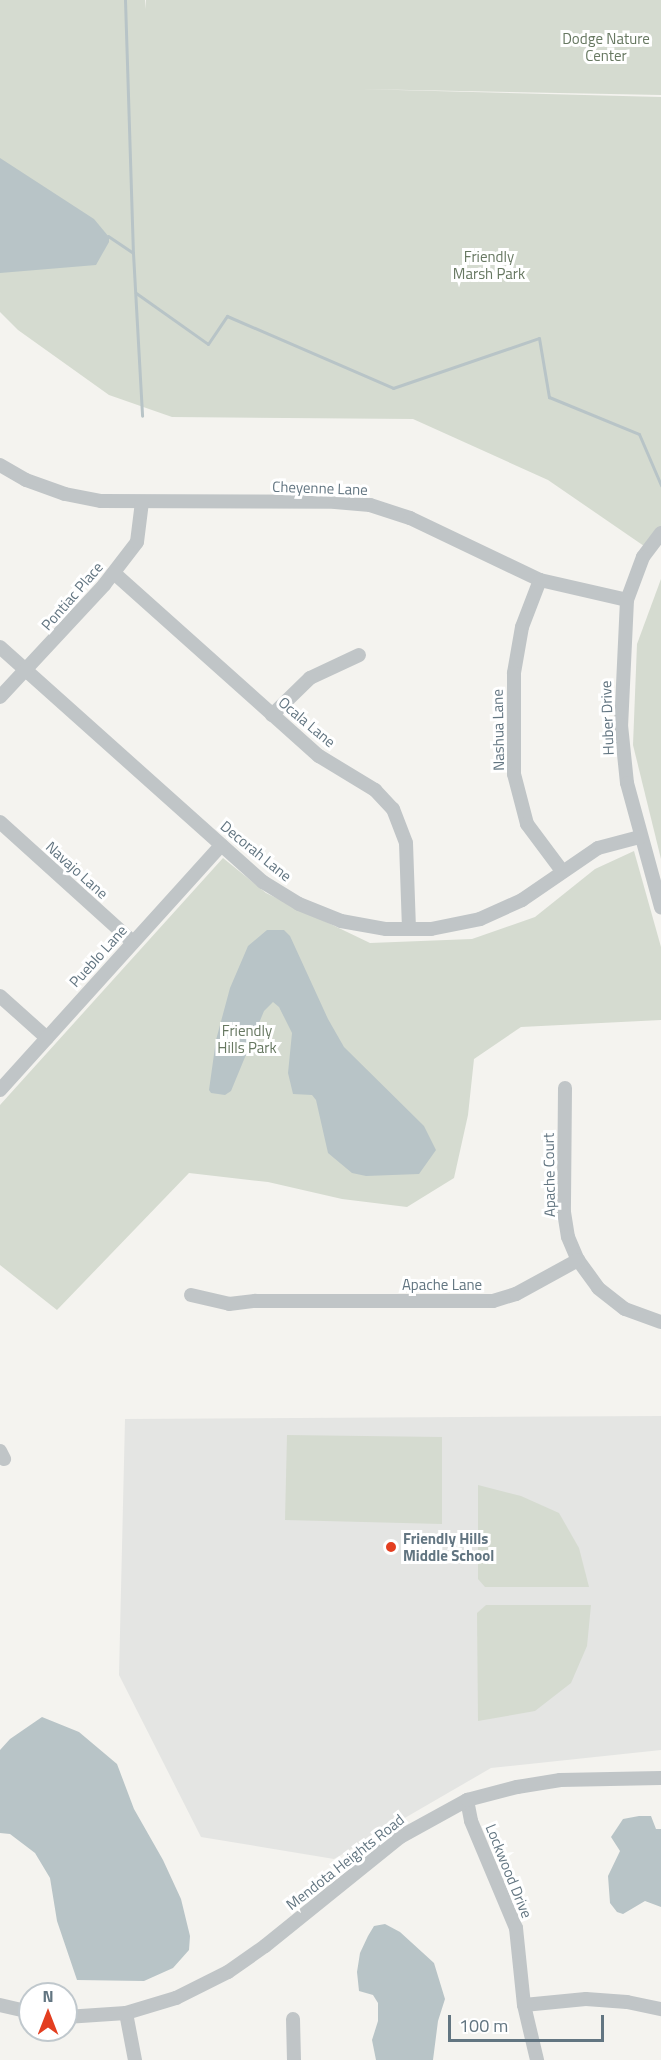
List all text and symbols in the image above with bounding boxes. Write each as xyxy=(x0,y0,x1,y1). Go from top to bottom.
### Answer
park label: Dodge Nature Center xyxy=(562,29,650,64)
park label: Friendly Marsh Park xyxy=(453,247,525,282)
street label: Cheyenne Lane xyxy=(272,477,368,499)
street label: Pontiac Place xyxy=(37,558,107,634)
street label: Huber Drive xyxy=(597,680,617,756)
street label: Nashua Lane xyxy=(488,689,508,771)
street label: Ocala Lane xyxy=(275,693,339,751)
street label: Decorah Lane xyxy=(217,817,295,885)
street label: Navajo Lane xyxy=(42,838,112,902)
street label: Pueblo Lane xyxy=(65,921,131,991)
park label: Friendly Hills Park xyxy=(217,1021,277,1056)
street label: Apache Court xyxy=(539,1133,559,1217)
street label: Apache Lane xyxy=(402,1276,482,1294)
place label: Friendly Hills Middle School xyxy=(403,1529,494,1564)
marker: Friendly Hills Middle School xyxy=(384,1540,398,1554)
street label: Mendota Heights Road xyxy=(282,1810,408,1914)
street label: Lockwood Drive xyxy=(482,1821,536,1921)
north arrow xyxy=(18,1982,78,2042)
text: N xyxy=(42,1984,54,2008)
scale bar xyxy=(451,2003,607,2041)
text: 100 m xyxy=(459,2012,508,2039)

